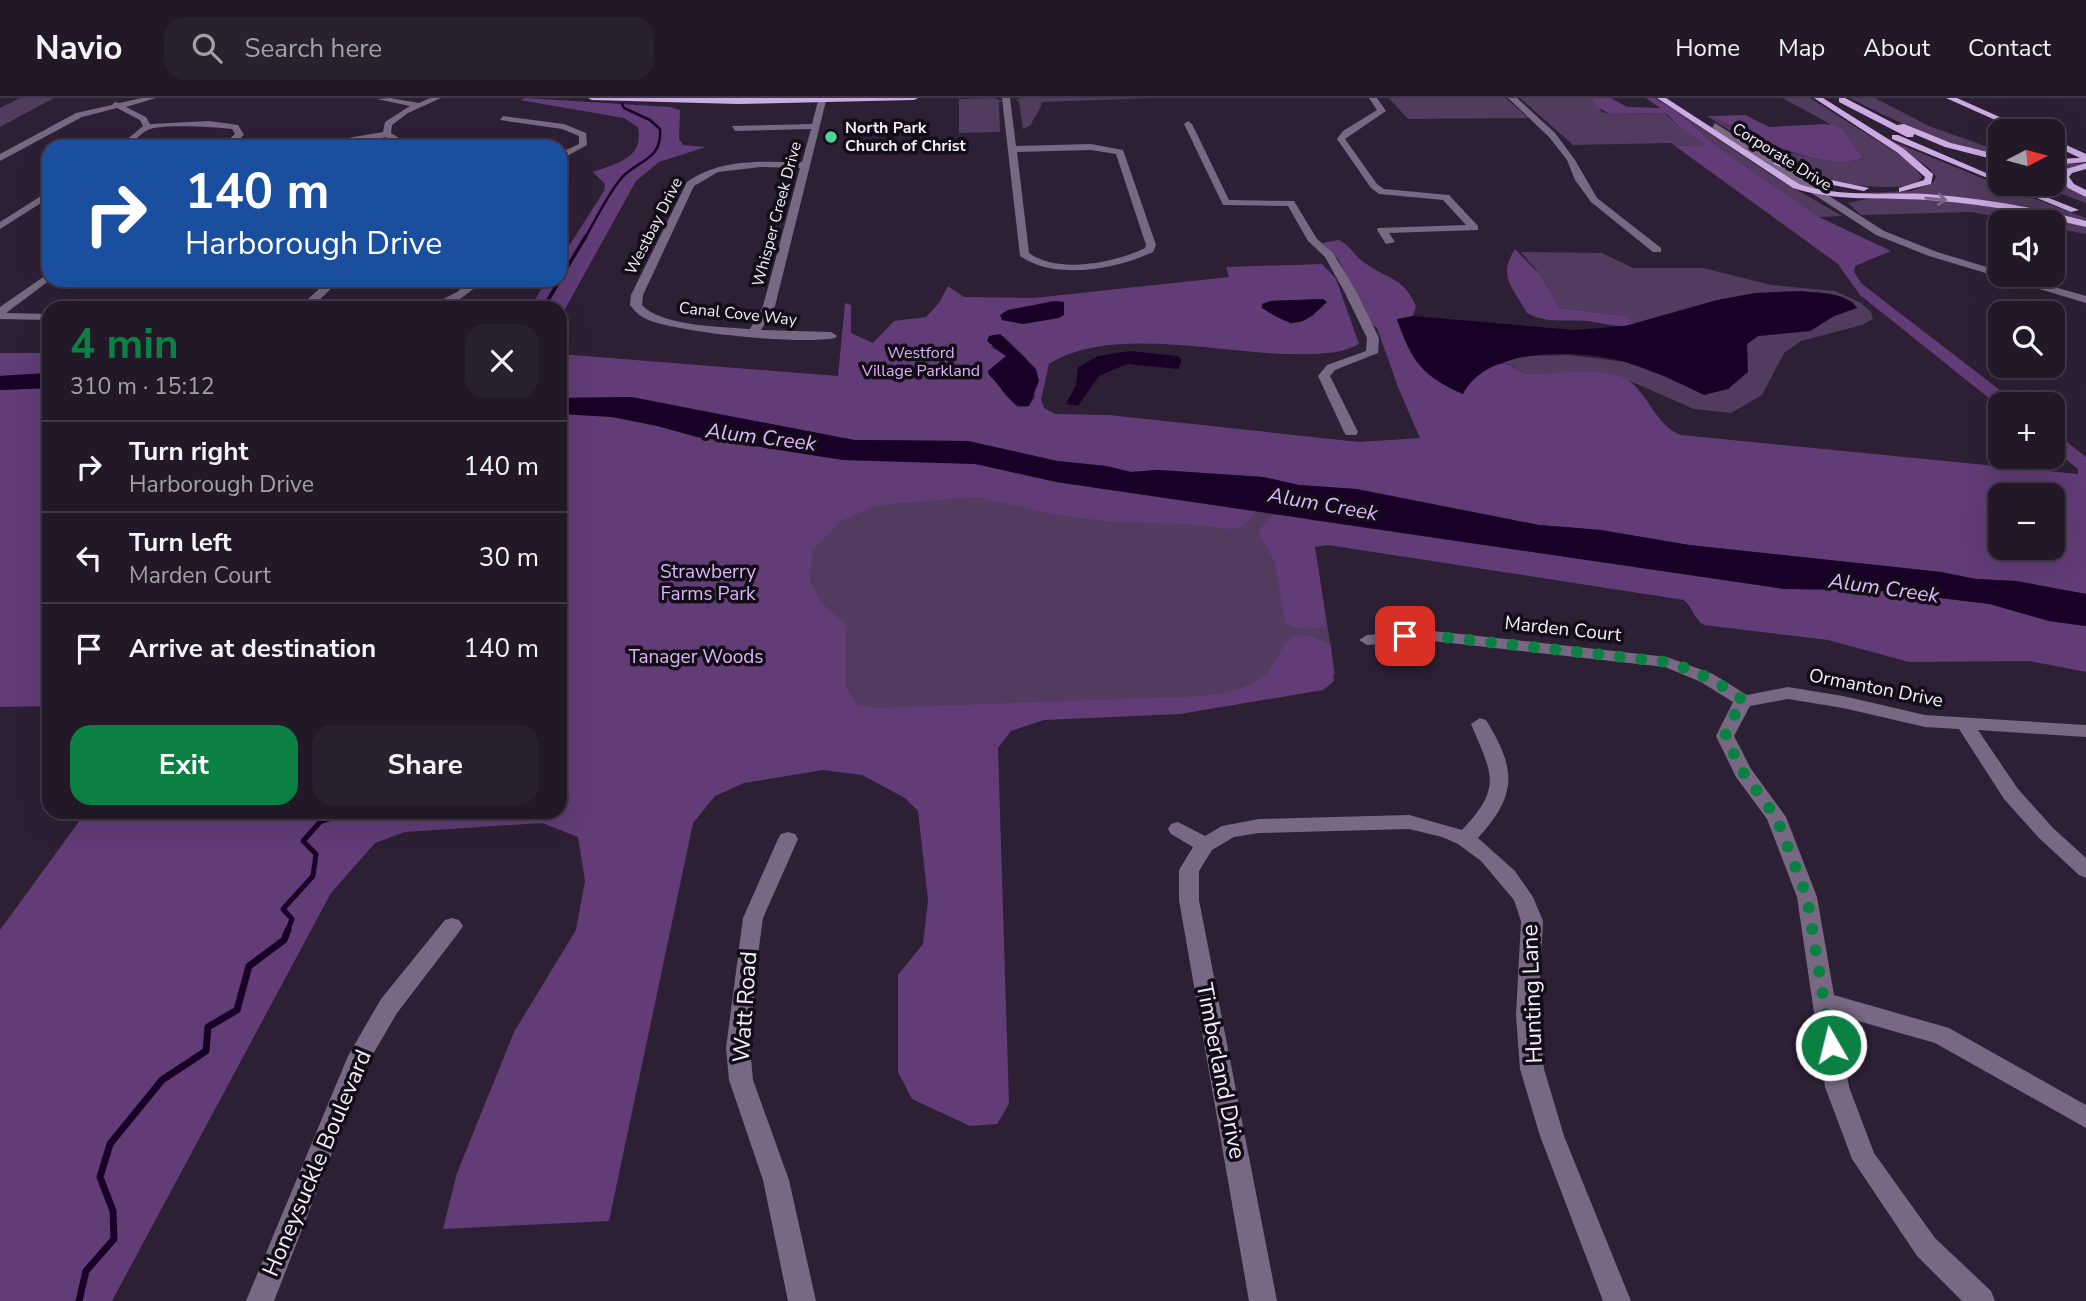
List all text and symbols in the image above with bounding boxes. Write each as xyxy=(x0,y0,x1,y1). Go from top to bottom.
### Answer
search box xyxy=(164,17,654,80)
text: Navio xyxy=(35,26,122,71)
icon: search xyxy=(188,29,226,67)
text: Search here xyxy=(244,31,382,66)
text: Home xyxy=(1675,32,1740,64)
text: Map xyxy=(1778,32,1825,64)
text: About xyxy=(1863,32,1930,64)
text: Contact xyxy=(1968,32,2051,64)
place label: North Park Church of Christ xyxy=(845,117,966,157)
street label: Corporate Drive xyxy=(1728,118,1836,196)
north arrow xyxy=(1988,119,2065,196)
map controls xyxy=(1988,119,2065,560)
marker: North Park Church of Christ xyxy=(823,129,839,145)
street label: Whisper Creek Drive xyxy=(747,139,807,289)
text: 140 m xyxy=(185,158,329,225)
icon: right xyxy=(70,168,161,259)
street label: Westbay Drive xyxy=(620,174,688,278)
one-way arrow xyxy=(1924,192,1947,205)
button: sound xyxy=(1988,210,2065,287)
text: Harborough Drive xyxy=(185,222,442,265)
street label: Canal Cove Way xyxy=(678,297,799,331)
button: search xyxy=(1988,301,2065,378)
text: 4 min xyxy=(70,316,179,373)
button: close xyxy=(465,324,539,398)
park label: Westford Village Parkland xyxy=(861,342,980,382)
text: 310 m · 15:12 xyxy=(70,371,215,402)
button: + xyxy=(1988,392,2065,469)
water label: Alum Creek xyxy=(703,416,818,458)
text: Turn right xyxy=(129,434,248,469)
icon: right xyxy=(70,448,108,486)
text: 140 m xyxy=(463,449,539,484)
text: Harborough Drive xyxy=(129,469,314,500)
water label: Alum Creek xyxy=(1265,480,1381,528)
button: − xyxy=(1988,483,2065,560)
text: Turn left xyxy=(129,525,232,560)
icon: left xyxy=(70,539,108,577)
text: 30 m xyxy=(479,540,539,575)
park label: Strawberry Farms Park xyxy=(660,559,756,607)
text: Marden Court xyxy=(129,560,271,591)
water label: Alum Creek xyxy=(1826,566,1941,610)
pin xyxy=(1375,606,1435,666)
street label: Marden Court xyxy=(1503,610,1623,648)
icon: arrive xyxy=(1386,617,1424,655)
icon: arrive xyxy=(70,630,108,668)
text: Arrive at destination xyxy=(129,631,376,666)
text: 140 m xyxy=(463,631,539,666)
park label: Tanager Woods xyxy=(629,644,764,670)
street label: Ormanton Drive xyxy=(1807,662,1945,714)
button: Exit xyxy=(70,725,298,805)
button: Share xyxy=(312,725,539,805)
street label: Hunting Lane xyxy=(1514,924,1550,1064)
street label: Watt Road xyxy=(726,950,764,1064)
street label: Timberland Drive xyxy=(1189,980,1253,1162)
position arrow xyxy=(1794,1008,1868,1082)
street label: Honeysuckle Boulevard xyxy=(255,1045,379,1281)

